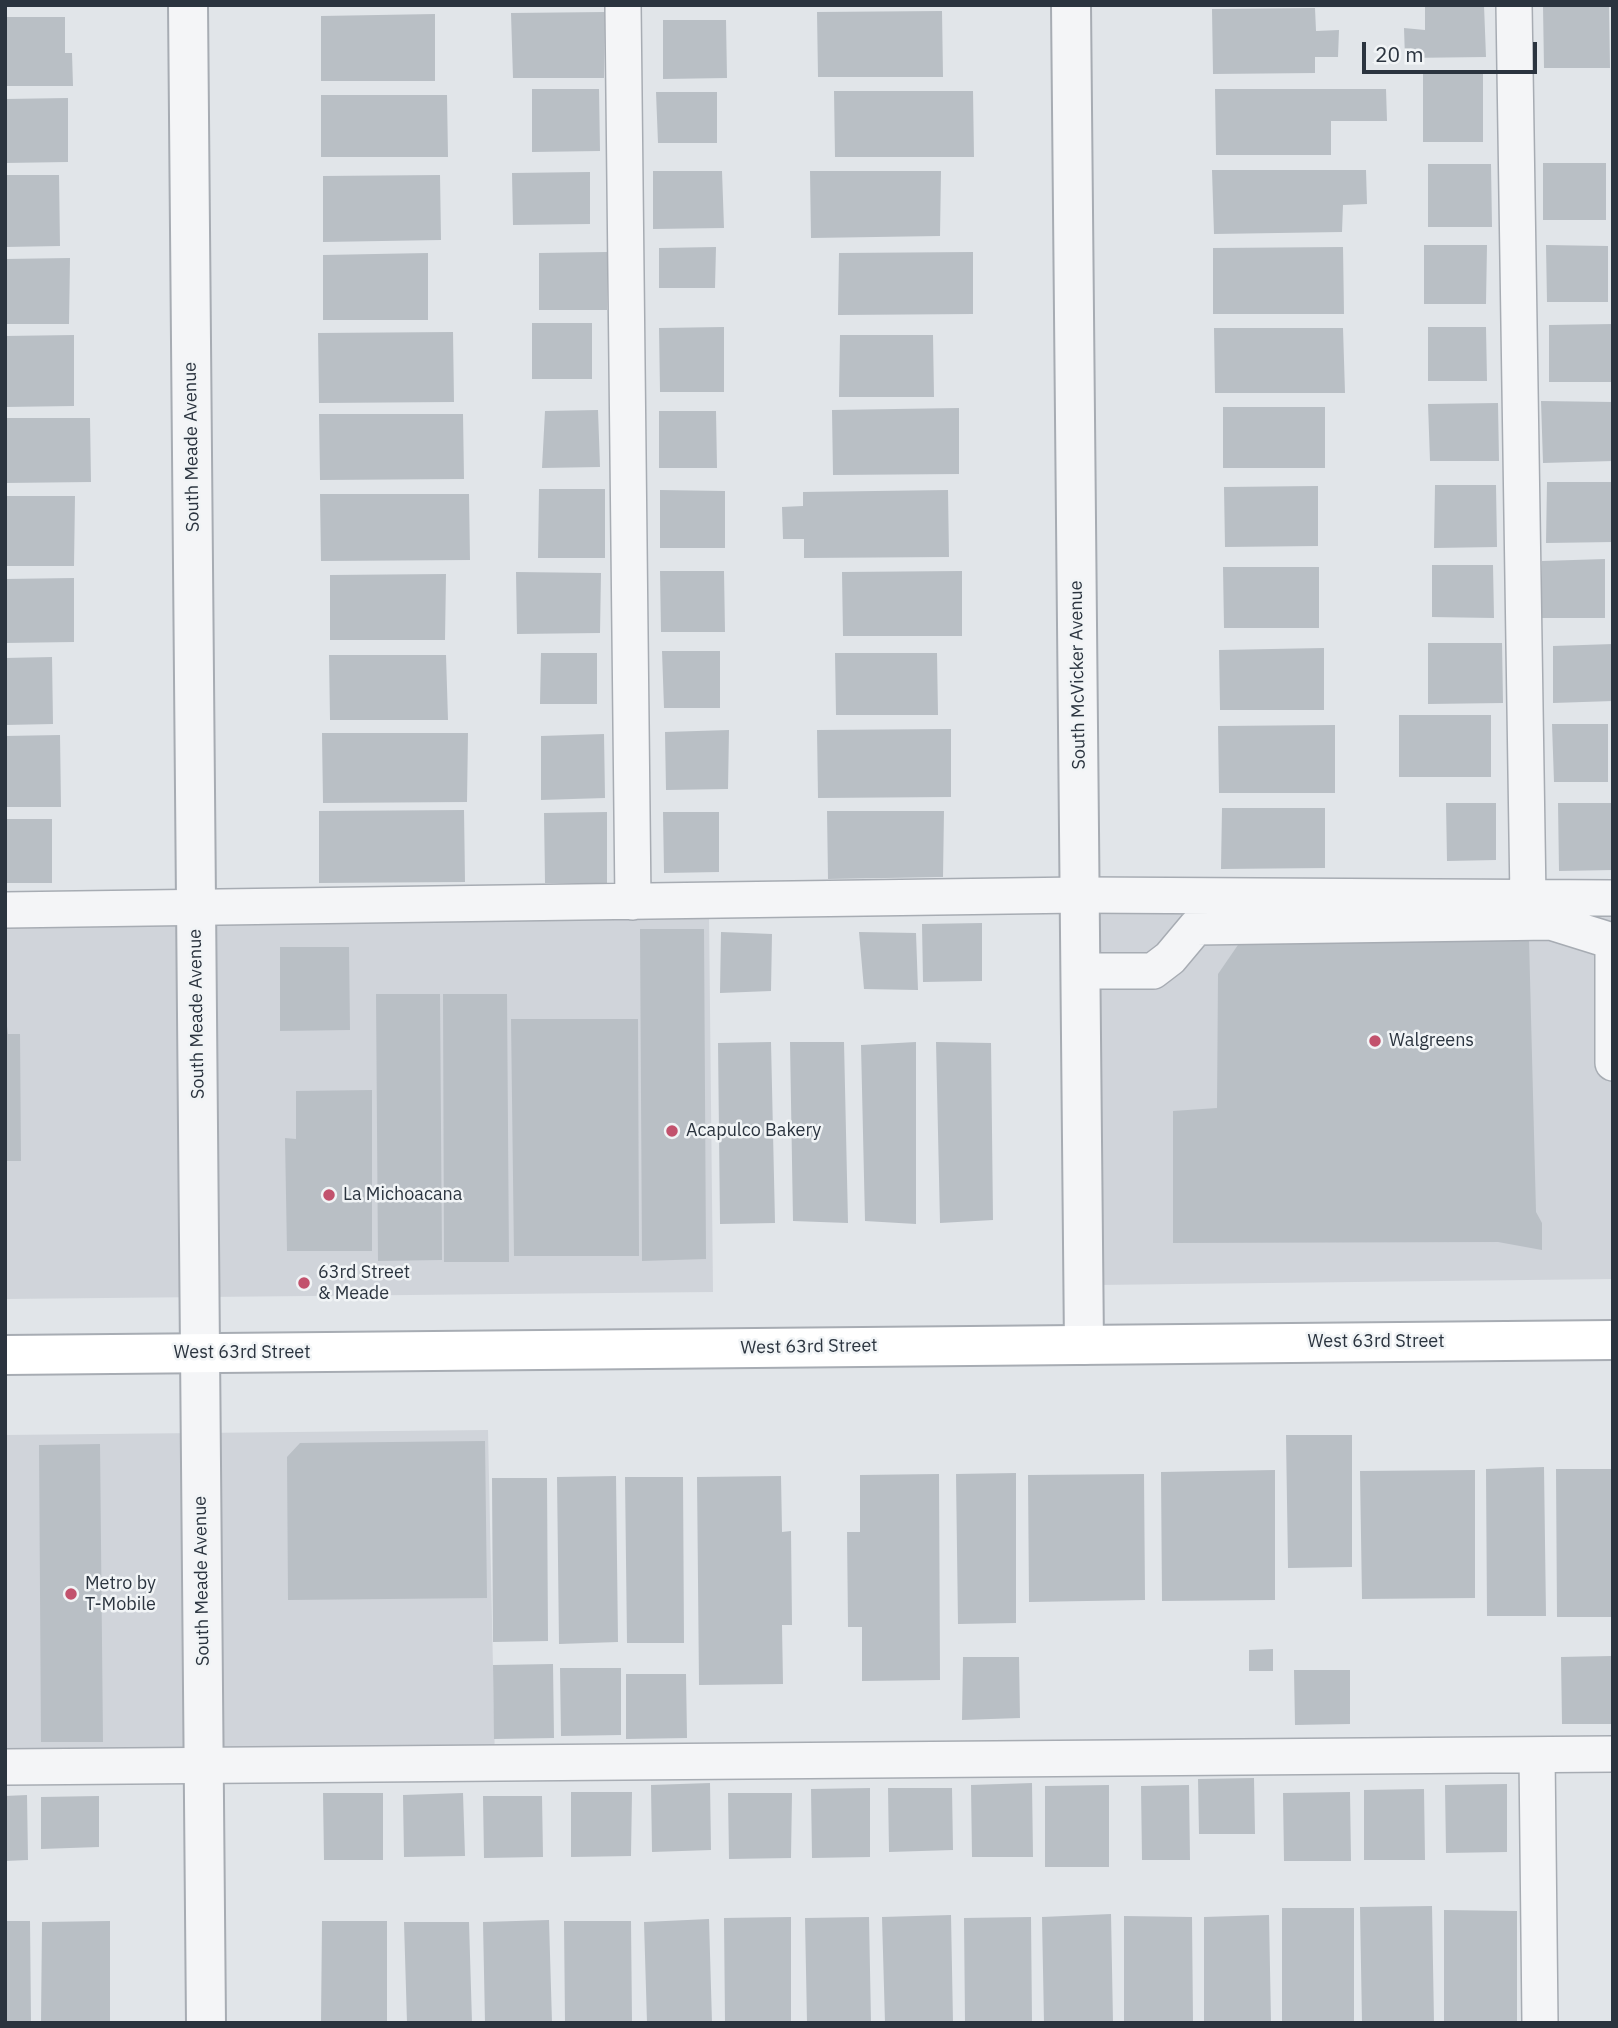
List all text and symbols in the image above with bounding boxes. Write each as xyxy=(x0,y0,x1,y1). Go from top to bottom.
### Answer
scale bar xyxy=(1366,28,1541,72)
text: 20 m xyxy=(1375,40,1424,68)
street label: South Meade Avenue xyxy=(180,362,204,532)
street label: South McVicker Avenue xyxy=(1066,580,1090,770)
street label: South Meade Avenue xyxy=(185,929,209,1099)
place label: Walgreens xyxy=(1389,1030,1474,1052)
marker: Walgreens xyxy=(1367,1033,1383,1049)
place label: Acapulco Bakery xyxy=(686,1120,821,1142)
marker: Acapulco Bakery xyxy=(664,1123,680,1139)
place label: La Michoacana xyxy=(343,1184,462,1206)
marker: La Michoacana xyxy=(321,1187,337,1203)
place label: 63rd Street & Meade xyxy=(318,1262,410,1304)
marker: 63rd Street & Meade xyxy=(296,1275,312,1291)
street label: West 63rd Street xyxy=(1307,1331,1445,1353)
street label: West 63rd Street xyxy=(740,1335,878,1359)
street label: West 63rd Street xyxy=(173,1342,311,1364)
street label: South Meade Avenue xyxy=(190,1496,214,1666)
place label: Metro by T-Mobile xyxy=(85,1573,156,1616)
marker: Metro by T-Mobile xyxy=(63,1586,79,1602)

